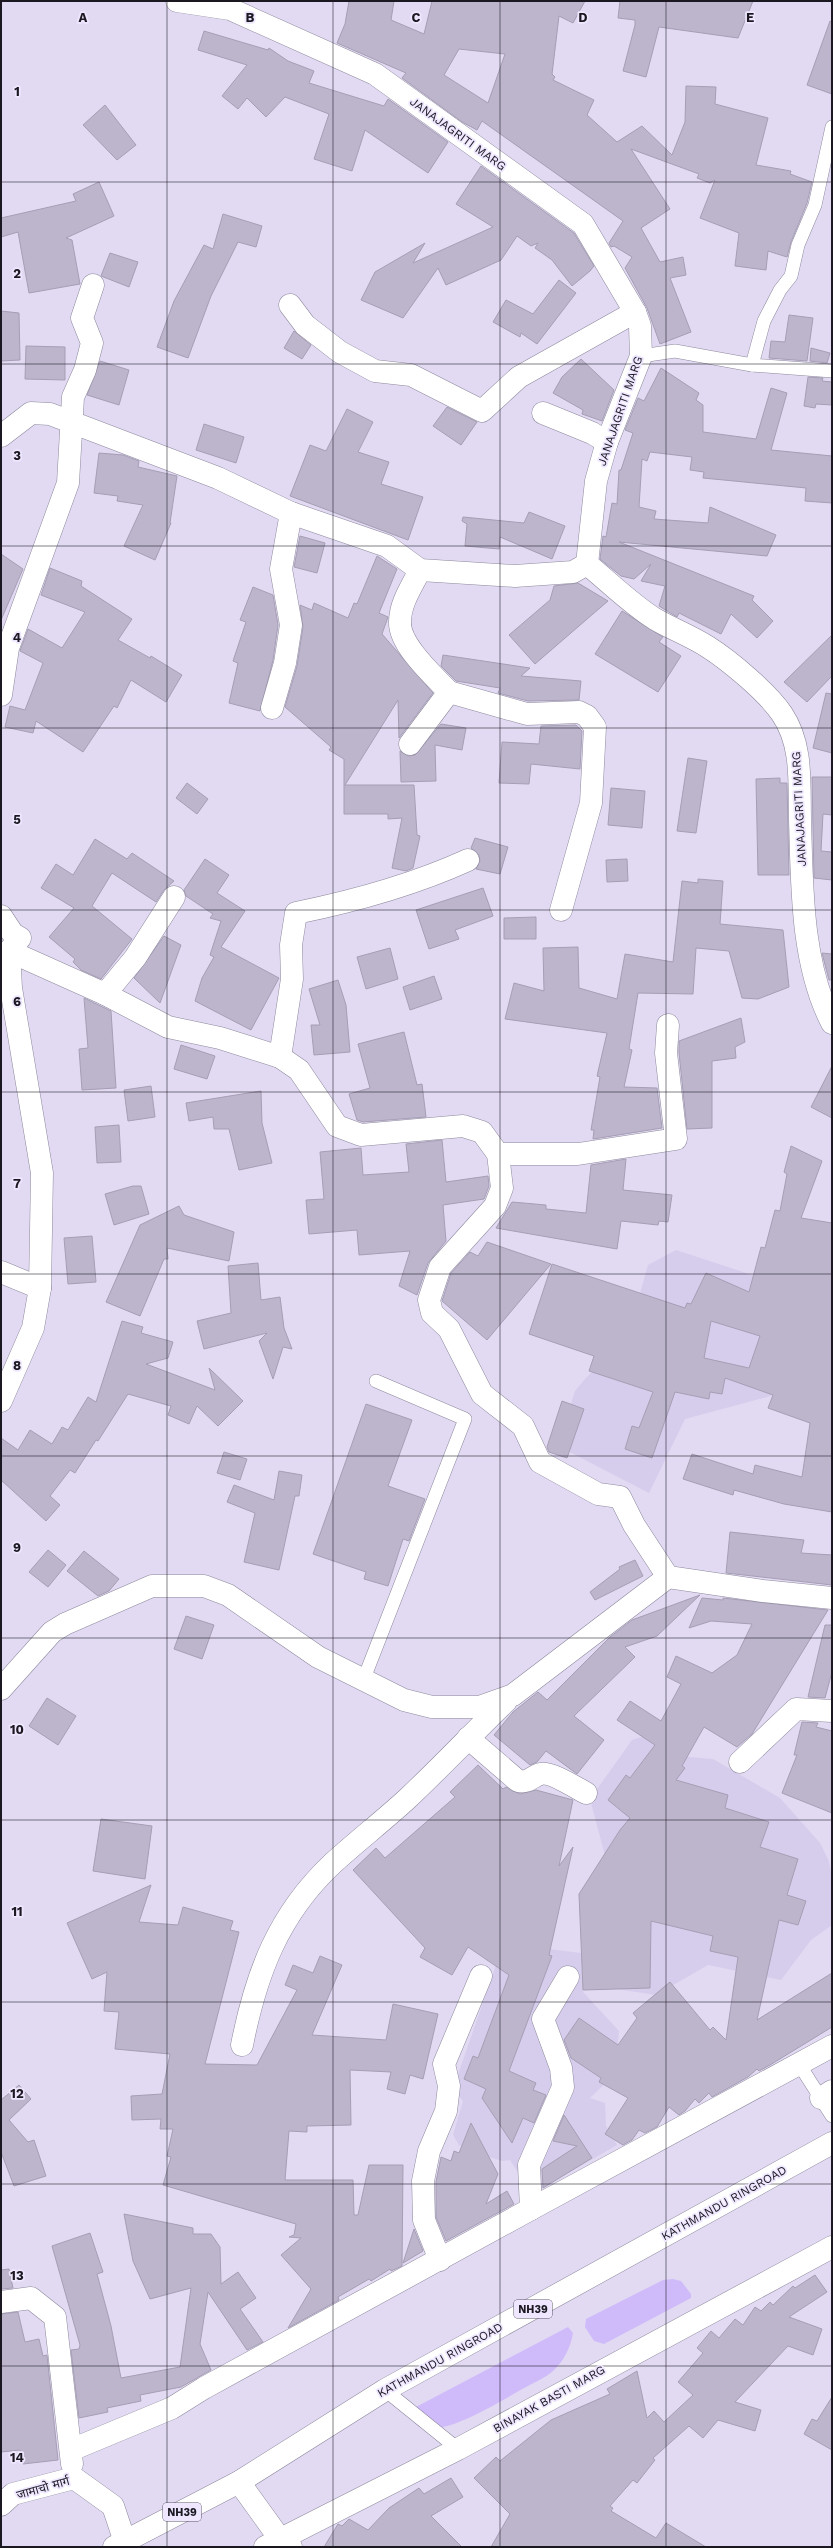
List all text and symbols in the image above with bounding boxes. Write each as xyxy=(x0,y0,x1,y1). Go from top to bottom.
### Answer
text: A xyxy=(79,10,88,25)
text: B xyxy=(246,10,255,25)
text: C xyxy=(412,10,421,25)
text: D xyxy=(578,10,588,25)
text: E xyxy=(746,10,754,25)
text: 1 xyxy=(14,84,20,99)
street label: JANAJAGRITI MARG xyxy=(407,94,509,174)
text: 2 xyxy=(13,266,21,281)
street label: JANAJAGRITI MARG xyxy=(595,354,645,468)
text: 3 xyxy=(13,448,21,463)
text: 4 xyxy=(13,630,22,645)
street label: JANAJAGRITI MARG xyxy=(789,751,809,867)
text: 5 xyxy=(13,812,21,827)
text: 6 xyxy=(13,994,21,1009)
text: 7 xyxy=(13,1176,21,1191)
text: 8 xyxy=(13,1358,21,1373)
text: 9 xyxy=(13,1540,21,1555)
text: 10 xyxy=(10,1722,24,1737)
text: 11 xyxy=(11,1904,23,1919)
text: 12 xyxy=(10,2086,24,2101)
street label: KATHMANDU RINGROAD xyxy=(659,2163,789,2243)
text: 13 xyxy=(10,2268,24,2283)
road number: NH39 xyxy=(514,2300,552,2318)
street label: KATHMANDU RINGROAD xyxy=(375,2320,505,2400)
street label: BINAYAK BASTI MARG xyxy=(491,2362,607,2436)
text: 14 xyxy=(10,2450,25,2465)
street label: जामाचो मार्ग xyxy=(15,2473,72,2502)
road number: NH39 xyxy=(163,2503,201,2521)

